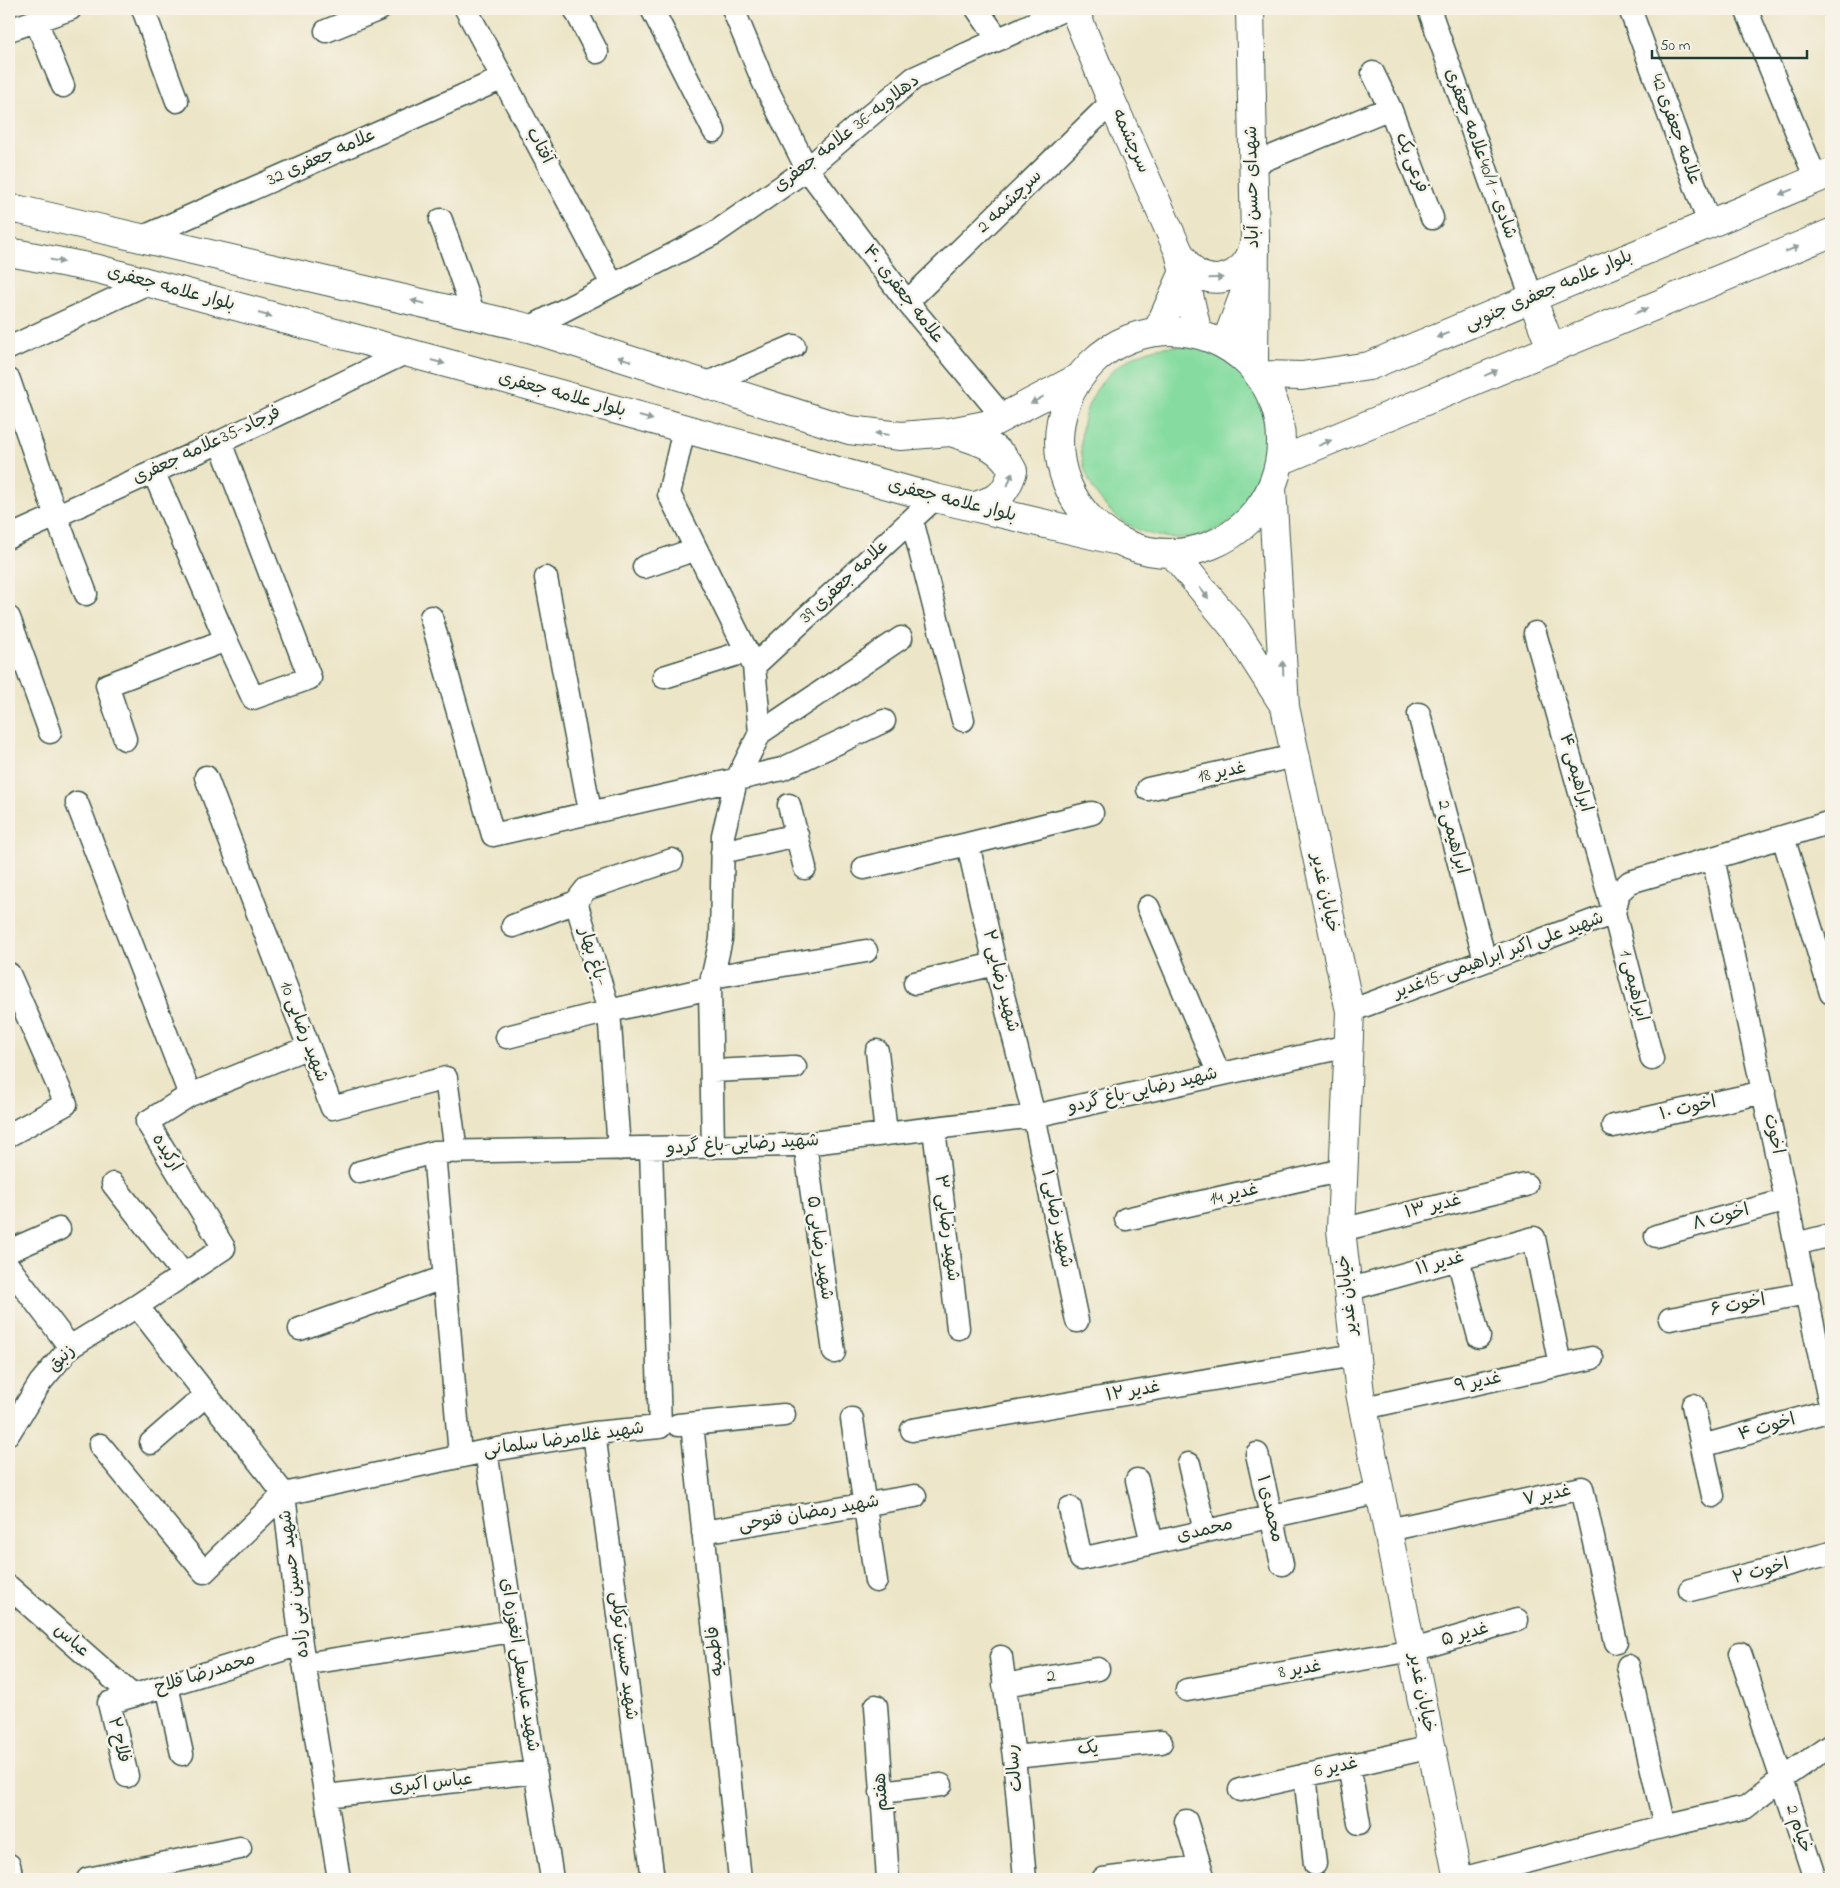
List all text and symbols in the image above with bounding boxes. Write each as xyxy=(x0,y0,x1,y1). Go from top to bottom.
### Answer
scale bar xyxy=(1652,28,1808,60)
text: 50 m xyxy=(1660,35,1691,57)
street label: شادی - 40/1علامه جعفری xyxy=(1437,65,1523,243)
street label: دهلاویه-36 علامه جعفری xyxy=(768,69,926,199)
street label: علامه جعفری 42 xyxy=(1643,70,1707,190)
street label: سرچشمه xyxy=(1104,104,1156,178)
street label: علامه جعفری 32 xyxy=(263,122,381,194)
street label: آفتاب xyxy=(519,123,560,170)
street label: شهدای حسن آباد xyxy=(1239,125,1267,249)
street label: فرعی یک xyxy=(1388,129,1434,197)
street label: سرچشمه 2 xyxy=(971,164,1049,240)
one-way arrow xyxy=(1779,188,1793,196)
street label: علامه جعفری ۴۰ xyxy=(856,240,950,350)
street label: بلوار علامه جعفری جنوبی xyxy=(1461,244,1637,338)
one-way arrow xyxy=(1784,245,1799,252)
one-way arrow xyxy=(49,257,64,265)
street label: بلوار علامه جعفری xyxy=(104,259,238,319)
one-way arrow xyxy=(1209,273,1225,281)
one-way arrow xyxy=(411,298,426,306)
one-way arrow xyxy=(1634,307,1649,315)
one-way arrow xyxy=(257,311,272,319)
one-way arrow xyxy=(1435,332,1450,340)
one-way arrow xyxy=(618,354,633,362)
one-way arrow xyxy=(431,358,446,366)
street label: بلوار علامه جعفری xyxy=(495,365,629,425)
one-way arrow xyxy=(1484,369,1498,377)
one-way arrow xyxy=(1030,396,1044,404)
street label: فرجاد-35علامه جعفری xyxy=(129,400,285,492)
one-way arrow xyxy=(638,414,653,422)
one-way arrow xyxy=(873,430,889,438)
one-way arrow xyxy=(1318,438,1332,446)
one-way arrow xyxy=(1006,471,1014,486)
street label: بلوار علامه جعفری xyxy=(885,472,1019,530)
street label: علامه جعفری 39 xyxy=(795,534,895,630)
one-way arrow xyxy=(1199,586,1210,599)
one-way arrow xyxy=(1278,659,1286,675)
street label: ابراهیمی ۴ xyxy=(1551,731,1599,815)
street label: غدیر 18 xyxy=(1196,755,1248,791)
street label: ابراهیمی 2 xyxy=(1430,797,1474,877)
street label: خیابان غدیر xyxy=(1302,849,1345,935)
street label: شهید علی اکبر ابراهیمی-15غدیر xyxy=(1388,906,1608,1007)
street label: باغ بهار- xyxy=(570,923,613,989)
street label: شهید رضایی ۲ xyxy=(975,927,1025,1035)
street label: ابراهیمی 1 xyxy=(1612,948,1654,1024)
street label: شهید رضایی 10 xyxy=(272,978,334,1086)
street label: شهید رضایی-باغ گردو xyxy=(1064,1061,1220,1121)
street label: اخوت ۱۰ xyxy=(1657,1090,1719,1128)
street label: اخوت xyxy=(1756,1111,1790,1157)
street label: شهید رضایی-باغ گردو xyxy=(664,1128,820,1162)
street label: ارکیده xyxy=(144,1129,188,1177)
street label: شهید رضایی ۱ xyxy=(1033,1168,1079,1270)
street label: شهید رضایی ۳ xyxy=(927,1173,965,1283)
street label: غدیر 14 xyxy=(1207,1177,1261,1213)
street label: غدیر ۱۳ xyxy=(1402,1187,1464,1227)
street label: شهید رضایی ۵ xyxy=(799,1194,839,1302)
street label: اخوت ۸ xyxy=(1690,1198,1752,1238)
street label: غدیر ۱۱ xyxy=(1413,1245,1467,1283)
street label: خیابان غدیر xyxy=(1331,1254,1365,1338)
street label: اخوت ۶ xyxy=(1708,1288,1768,1324)
street label: زنبق xyxy=(42,1339,82,1379)
street label: غدیر ۹ xyxy=(1452,1365,1504,1401)
street label: غدیر ۱۲ xyxy=(1104,1374,1162,1410)
street label: اخوت ۴ xyxy=(1735,1407,1799,1449)
street label: شهید غلامرضا سلمانی xyxy=(482,1416,646,1464)
street label: محمدی ۱ xyxy=(1249,1473,1289,1545)
street label: غدیر ۷ xyxy=(1520,1478,1574,1514)
street label: شهید رمضان فتوحی xyxy=(737,1489,881,1539)
street label: شهید حسین نبی زاده xyxy=(273,1508,317,1660)
street label: محمدی xyxy=(1174,1512,1236,1550)
street label: اخوت ۲ xyxy=(1730,1552,1792,1592)
street label: شهید عباسعلی انغوزه ای xyxy=(492,1576,546,1754)
street label: شهید حسین توکلی xyxy=(602,1590,644,1722)
street label: غدیر ۵ xyxy=(1438,1616,1492,1654)
street label: عباس xyxy=(47,1618,95,1664)
street label: فاطمیه xyxy=(700,1625,732,1677)
street label: محمدرضا فلاح xyxy=(151,1646,259,1702)
street label: خیابان غدیر xyxy=(1400,1649,1441,1735)
street label: غدیر 8 xyxy=(1277,1653,1323,1687)
street label: 2 xyxy=(1044,1663,1058,1691)
street label: فلاح ۲ xyxy=(100,1714,136,1766)
street label: یک xyxy=(1076,1735,1100,1763)
street label: رسالت xyxy=(1000,1743,1030,1793)
street label: غدیر 6 xyxy=(1312,1750,1360,1786)
street label: عباس اکبری xyxy=(388,1767,474,1801)
street label: هفتم xyxy=(868,1772,896,1812)
street label: 2 خیام xyxy=(1778,1802,1818,1856)

